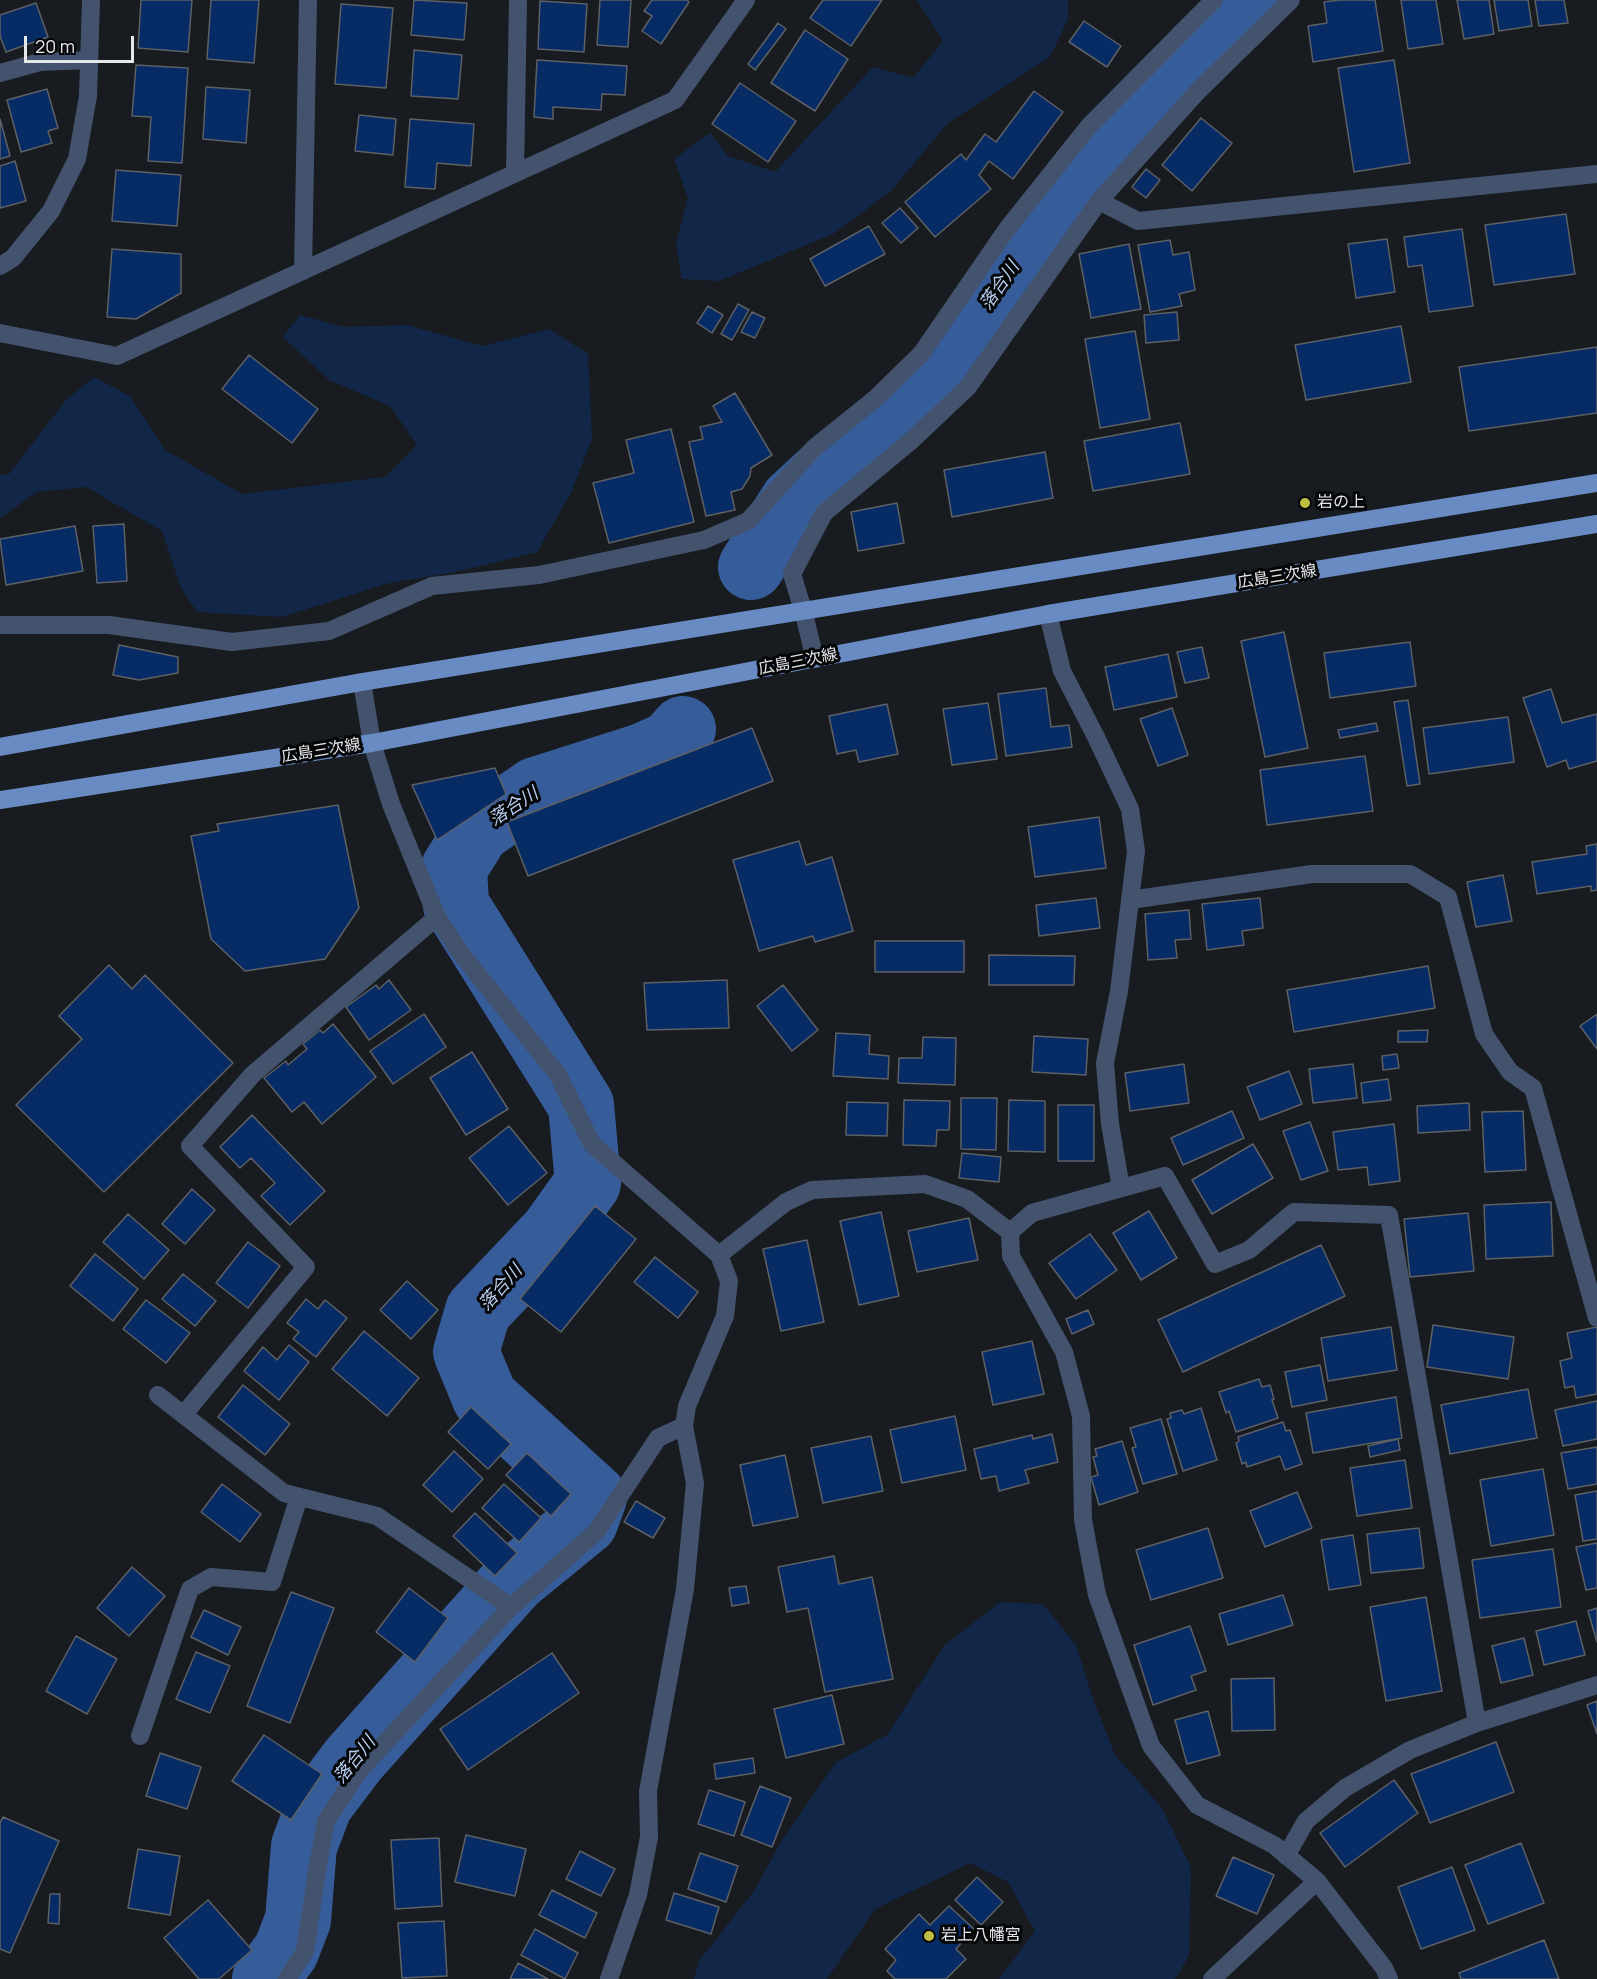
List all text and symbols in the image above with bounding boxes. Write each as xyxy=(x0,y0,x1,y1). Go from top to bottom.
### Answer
scale bar xyxy=(27,24,136,62)
text: 20 m xyxy=(35,34,75,58)
water label: 落合川 xyxy=(976,258,1024,314)
place label: 岩の上 xyxy=(1317,493,1365,513)
marker: 岩の上 xyxy=(1298,496,1312,510)
street label: 広島三次線 xyxy=(1236,561,1318,593)
street label: 広島三次線 xyxy=(757,645,839,679)
street label: 広島三次線 xyxy=(280,735,362,767)
water label: 落合川 xyxy=(485,783,543,831)
water label: 落合川 xyxy=(475,1261,527,1315)
water label: 落合川 xyxy=(330,1732,380,1788)
place label: 岩上八幡宮 xyxy=(941,1926,1021,1946)
marker: 岩上八幡宮 xyxy=(922,1929,936,1943)

